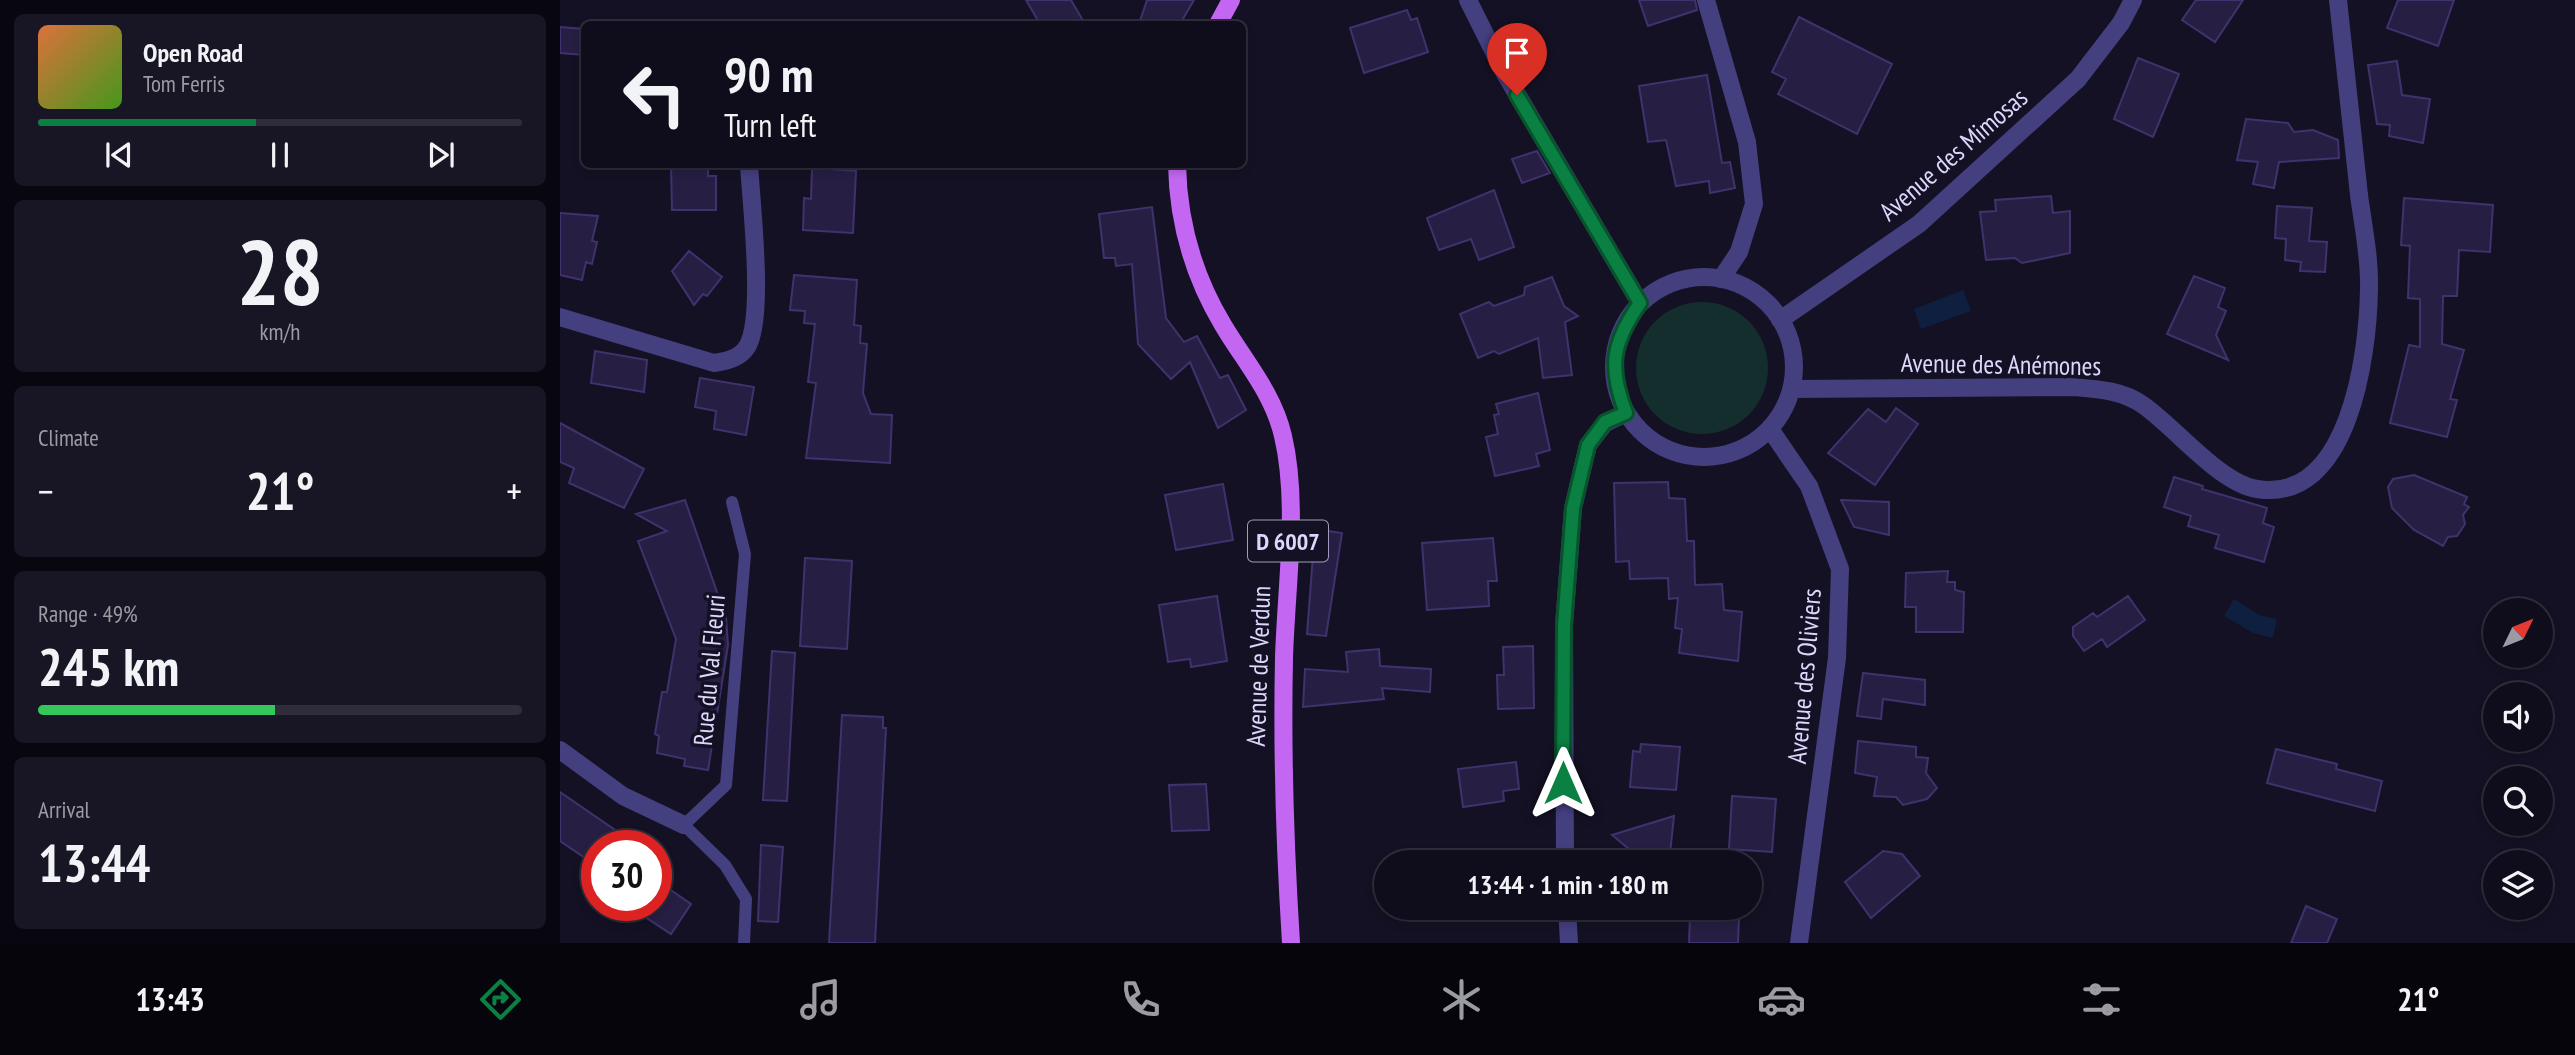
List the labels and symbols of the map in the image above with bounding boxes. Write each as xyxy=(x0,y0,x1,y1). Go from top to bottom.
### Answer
pin xyxy=(1487,23,1547,95)
street label: Avenue des Mimosas xyxy=(1872,81,2034,227)
street label: Avenue des Anémones xyxy=(1901,346,2101,382)
road number: D 6007 xyxy=(1248,520,1328,562)
street label: Avenue de Verdun xyxy=(1239,585,1277,747)
street label: Avenue des Oliviers xyxy=(1780,587,1828,765)
street label: Rue du Val Fleuri xyxy=(686,593,732,747)
north arrow xyxy=(2483,598,2553,668)
position arrow xyxy=(1526,746,1600,820)
speed limit sign: 30 xyxy=(581,830,672,921)

